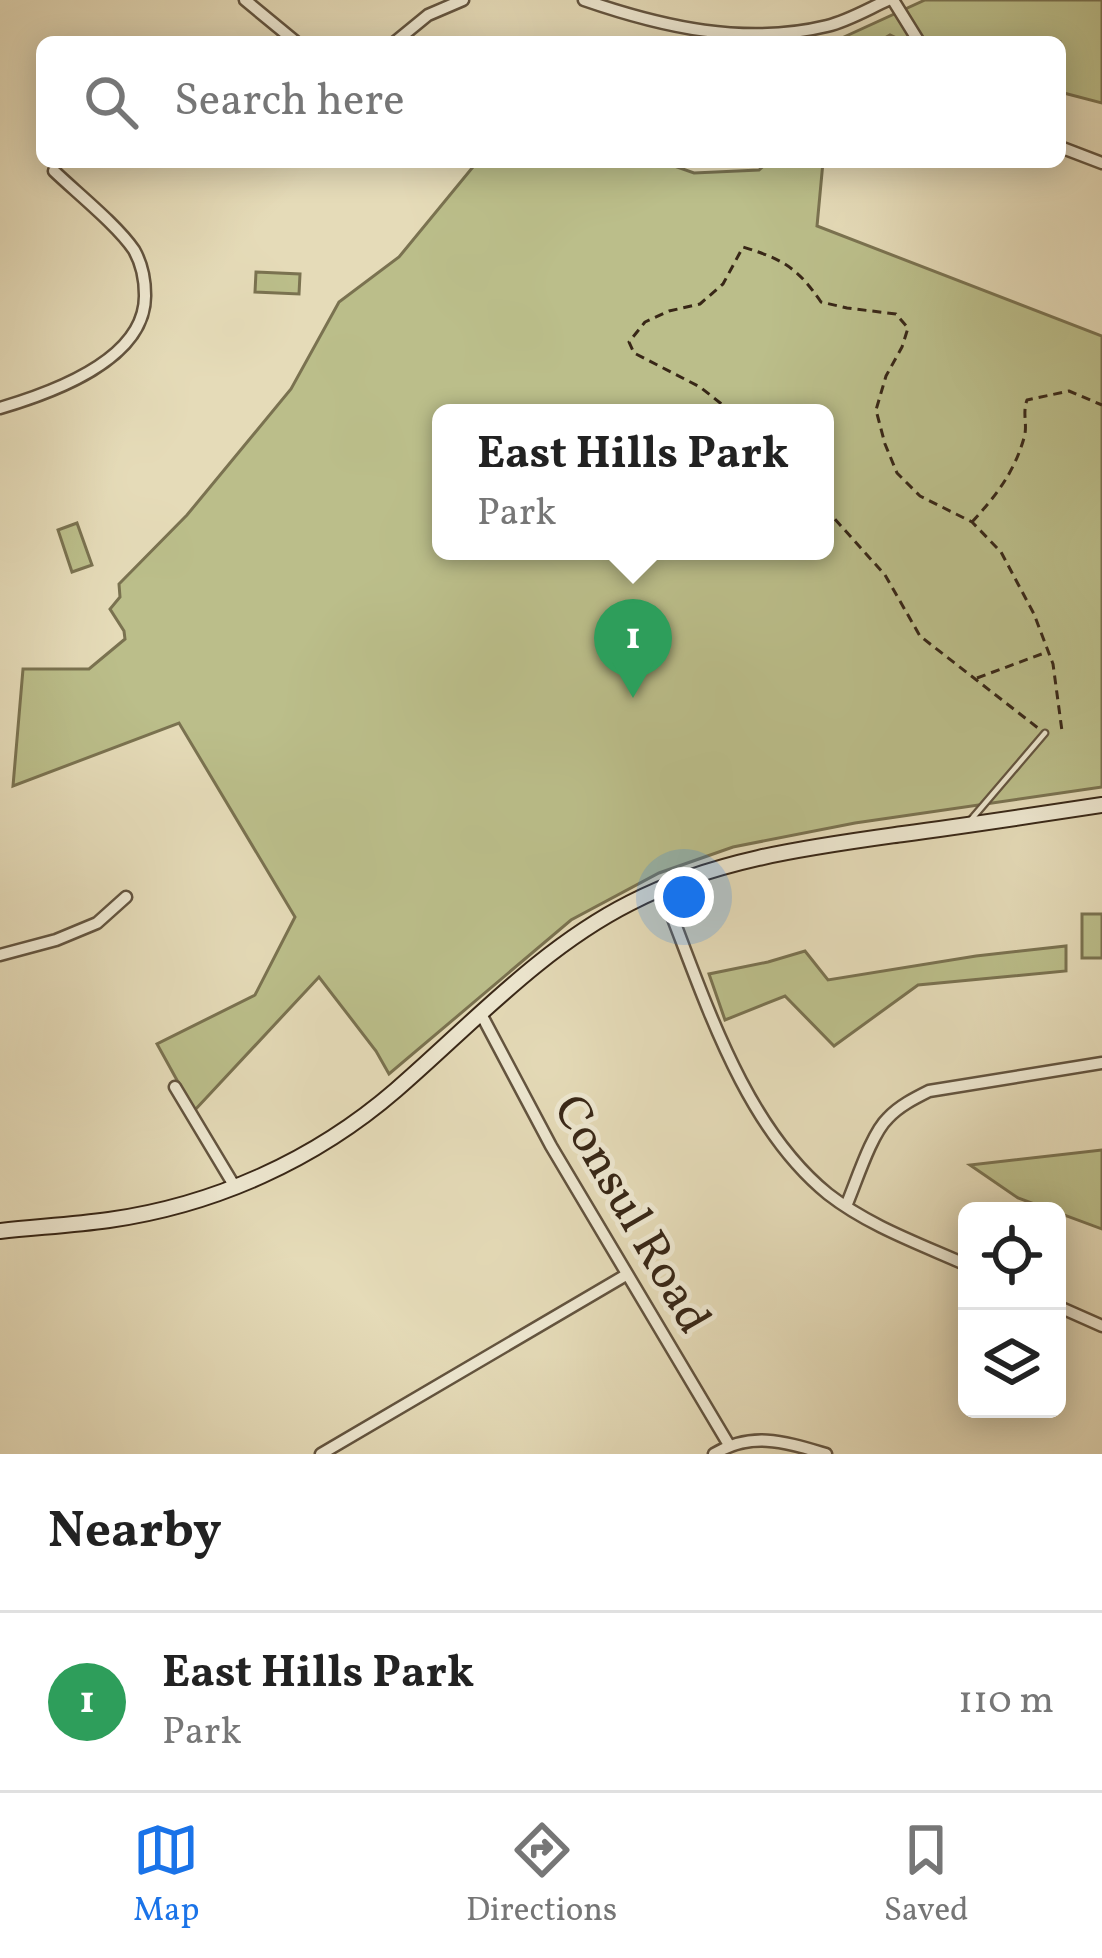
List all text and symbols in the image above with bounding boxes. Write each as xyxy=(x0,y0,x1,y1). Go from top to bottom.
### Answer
search box xyxy=(36,36,1066,168)
icon: search xyxy=(78,69,144,135)
text: Search here xyxy=(174,71,405,134)
popup xyxy=(432,404,834,560)
text: East Hills Park xyxy=(477,424,789,487)
text: Park xyxy=(477,487,557,541)
pin: 1 xyxy=(594,599,672,698)
your location xyxy=(654,867,714,927)
street label: Consul Road xyxy=(535,1084,725,1347)
map controls xyxy=(958,1202,1066,1418)
button: locate xyxy=(958,1202,1066,1310)
button: layers xyxy=(958,1310,1066,1418)
text: Nearby xyxy=(48,1497,222,1568)
text: East Hills Park xyxy=(162,1643,474,1706)
text: 1 xyxy=(79,1675,95,1729)
text: 110 m xyxy=(958,1675,1054,1729)
text: Park xyxy=(162,1706,242,1760)
tab: Map xyxy=(133,1817,199,1935)
tab: Directions xyxy=(466,1817,617,1935)
tab: Saved xyxy=(884,1817,969,1935)

